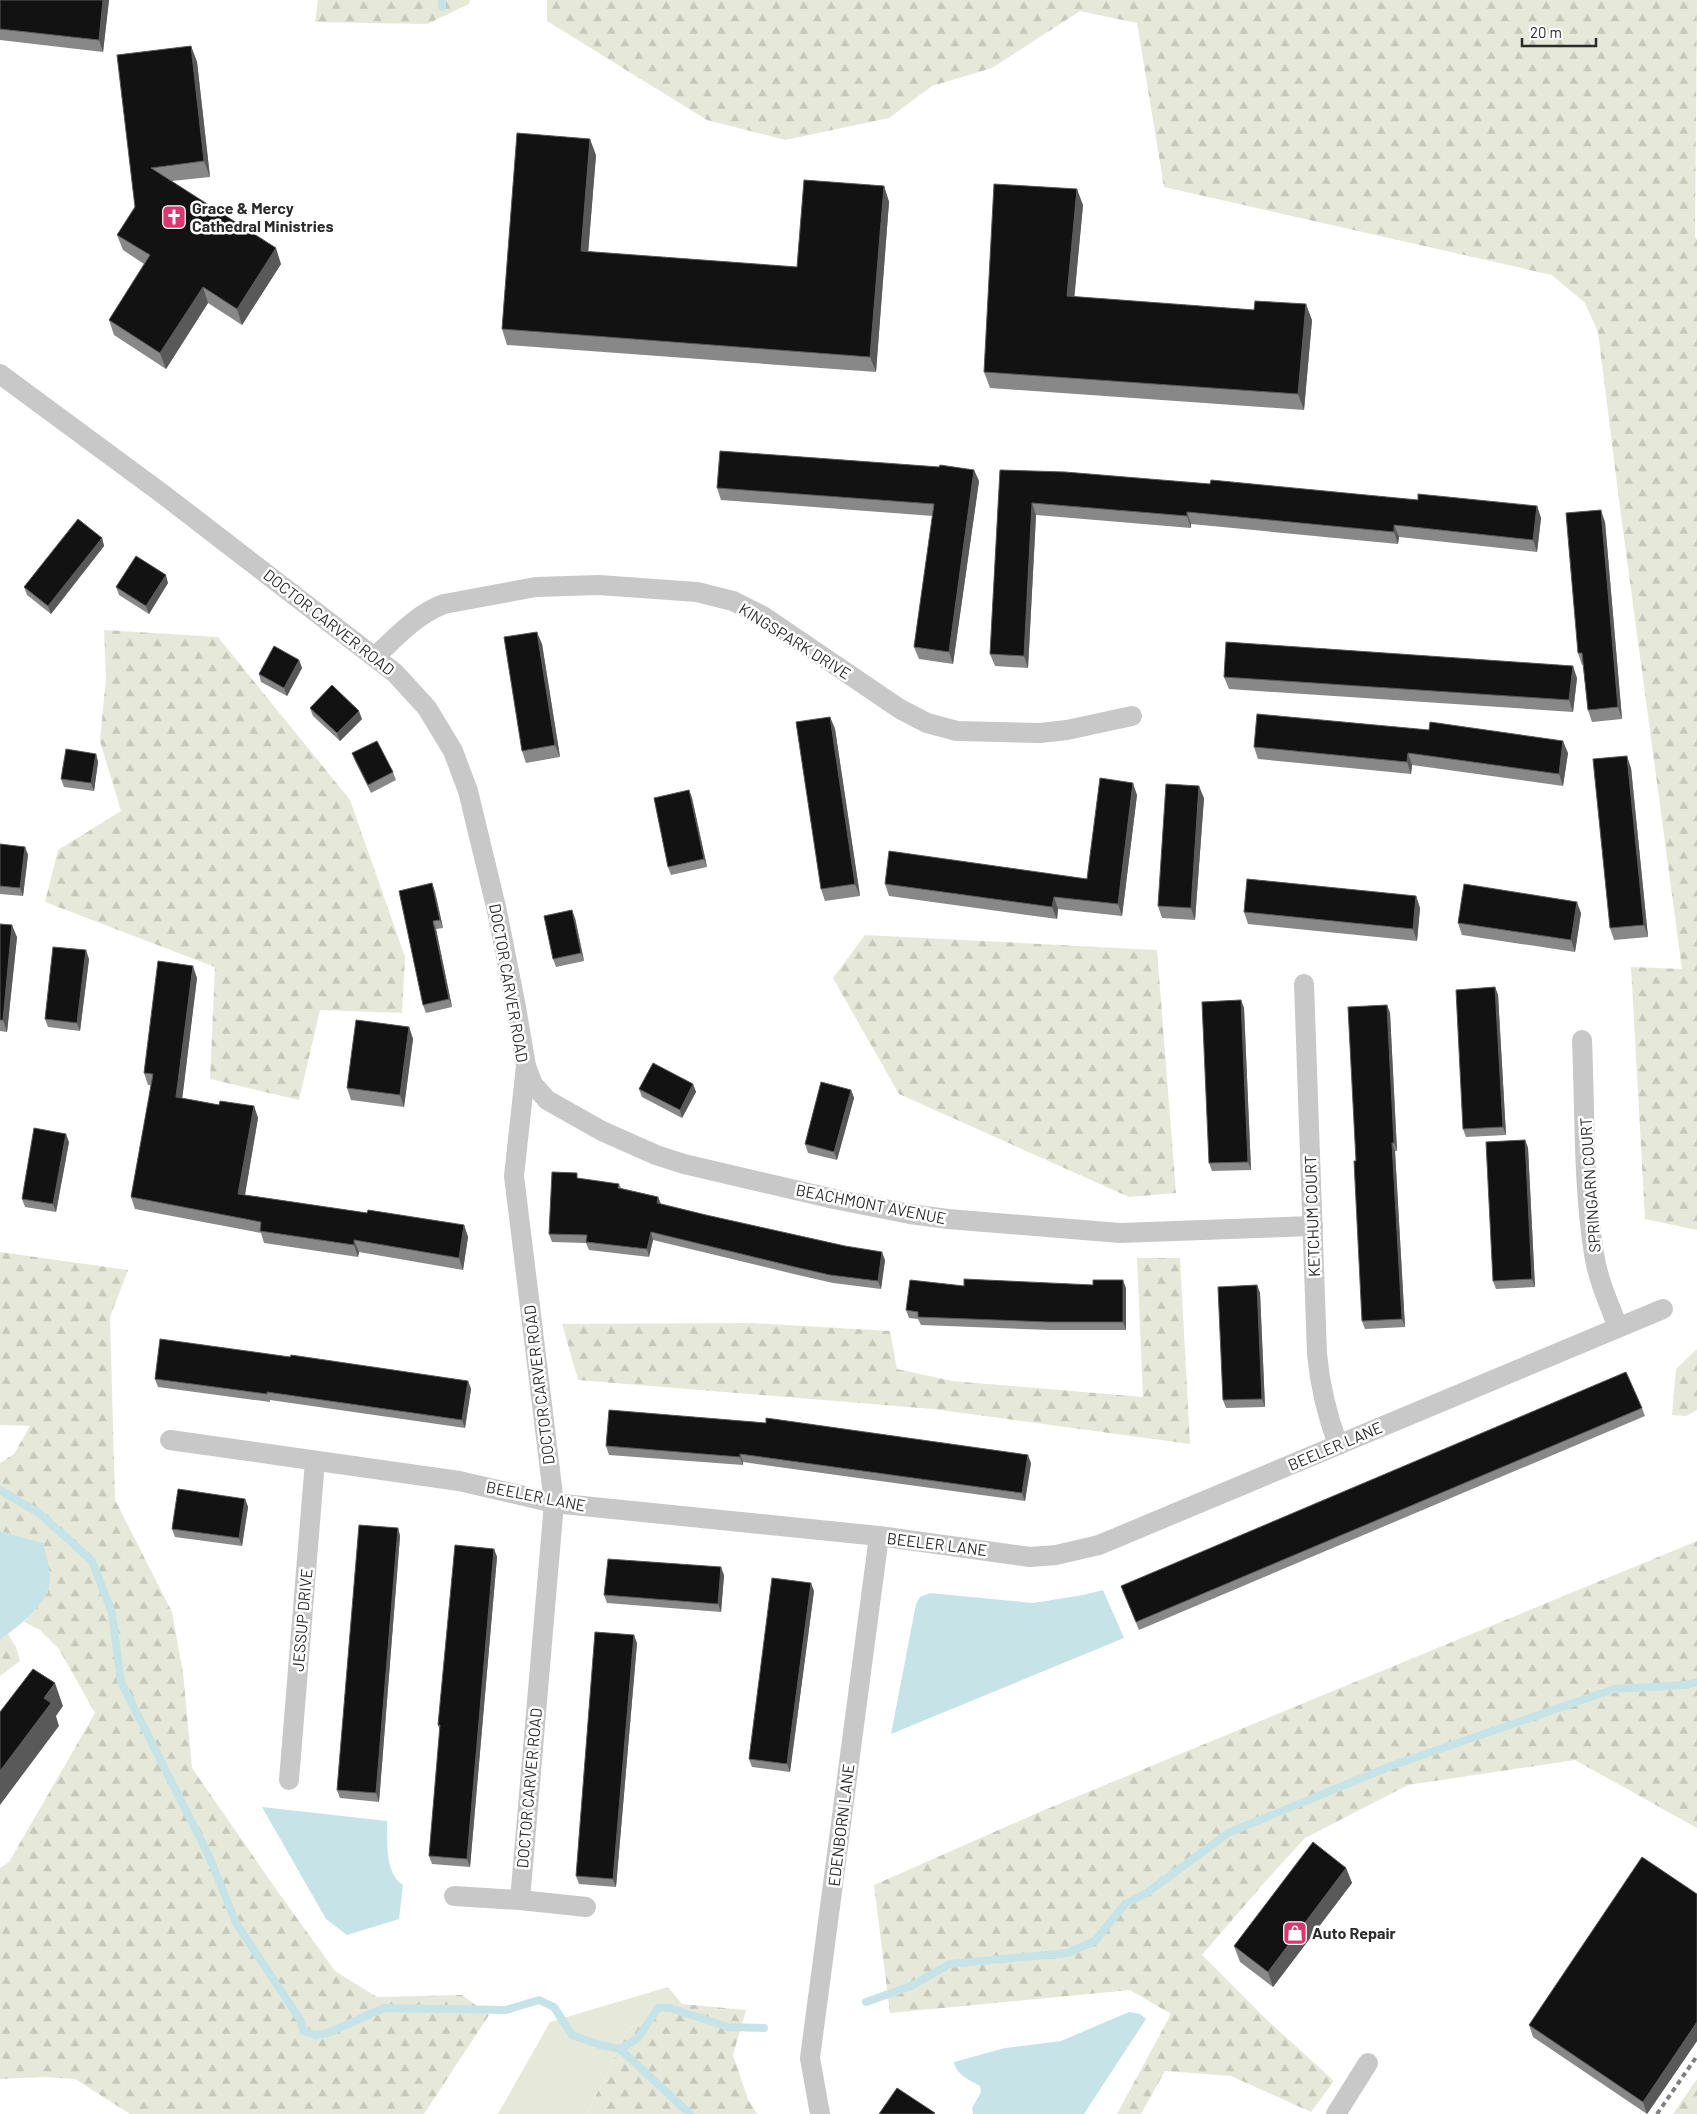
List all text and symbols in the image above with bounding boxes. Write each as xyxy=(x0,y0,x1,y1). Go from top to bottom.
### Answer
scale bar xyxy=(1522,15,1596,47)
text: 20 m xyxy=(1530,23,1562,41)
place label: Grace & Mercy Cathedral Ministries xyxy=(192,198,333,235)
church icon: Grace & Mercy Cathedral Ministries xyxy=(161,204,187,230)
street label: DOCTOR CARVER ROAD xyxy=(260,565,399,679)
street label: KINGSPARK DRIVE xyxy=(736,599,855,683)
street label: DOCTOR CARVER ROAD xyxy=(486,902,533,1064)
street label: SPRINGARN COURT xyxy=(1575,1117,1604,1253)
street label: KETCHUM COURT xyxy=(1300,1155,1323,1277)
street label: BEACHMONT AVENUE xyxy=(794,1180,948,1227)
street label: DOCTOR CARVER ROAD xyxy=(519,1304,558,1466)
street label: BEELER LANE xyxy=(1285,1417,1385,1474)
street label: BEELER LANE xyxy=(485,1477,587,1514)
street label: BEELER LANE xyxy=(886,1528,988,1559)
street label: JESSUP DRIVE xyxy=(288,1568,315,1672)
street label: DOCTOR CARVER ROAD xyxy=(512,1707,545,1869)
street label: EDENBORN LANE xyxy=(824,1763,857,1887)
shop icon: Auto Repair xyxy=(1282,1920,1308,1946)
place label: Auto Repair xyxy=(1312,1923,1396,1942)

